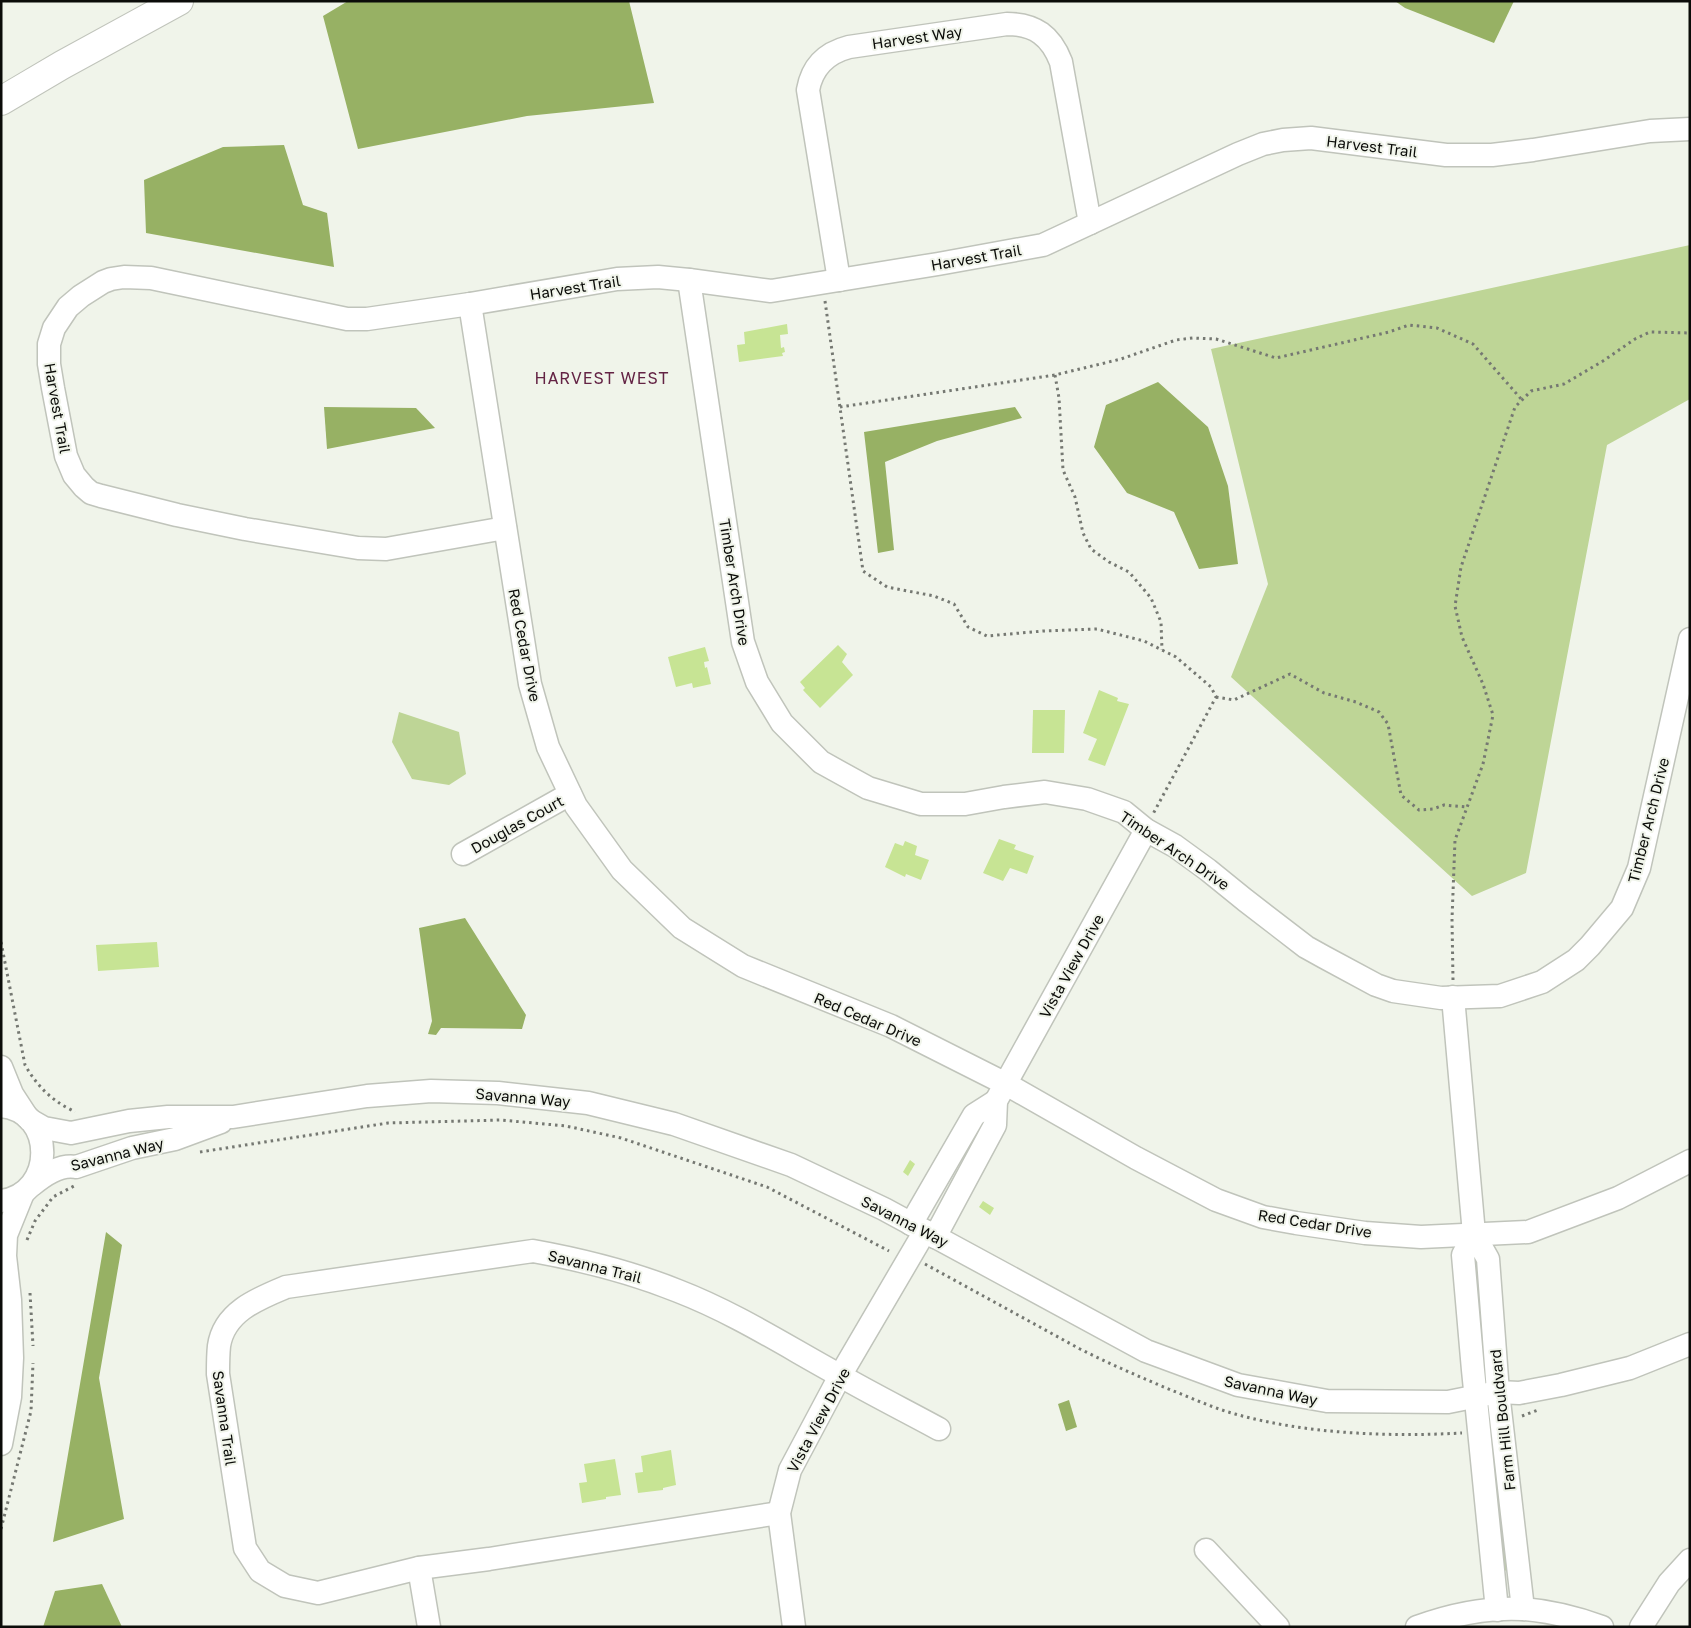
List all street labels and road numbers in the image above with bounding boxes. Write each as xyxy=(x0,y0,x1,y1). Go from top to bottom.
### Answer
street label: Harvest Way xyxy=(871,22,964,52)
street label: Harvest Trail xyxy=(1325,131,1419,161)
street label: Harvest Trail xyxy=(929,240,1023,274)
street label: Harvest Trail xyxy=(528,271,622,303)
street label: Harvest Trail xyxy=(41,361,75,455)
street label: Timber Arch Drive xyxy=(716,517,754,647)
street label: Red Cedar Drive xyxy=(505,587,545,703)
street label: Timber Arch Drive xyxy=(1624,755,1672,884)
street label: Douglas Court xyxy=(468,791,566,857)
street label: Timber Arch Drive xyxy=(1117,807,1233,893)
street label: Vista View Drive xyxy=(1035,911,1107,1021)
street label: Red Cedar Drive xyxy=(812,988,925,1050)
street label: Savanna Way xyxy=(475,1084,572,1110)
street label: Savanna Way xyxy=(69,1134,166,1174)
street label: Savanna Way xyxy=(858,1191,952,1251)
street label: Red Cedar Drive xyxy=(1257,1205,1374,1241)
street label: Savanna Trail xyxy=(546,1246,644,1286)
street label: Farm Hill Bouldvard xyxy=(1486,1348,1518,1492)
street label: Vista View Drive xyxy=(783,1364,853,1475)
street label: Savanna Trail xyxy=(209,1369,241,1467)
street label: Savanna Way xyxy=(1223,1371,1320,1409)

